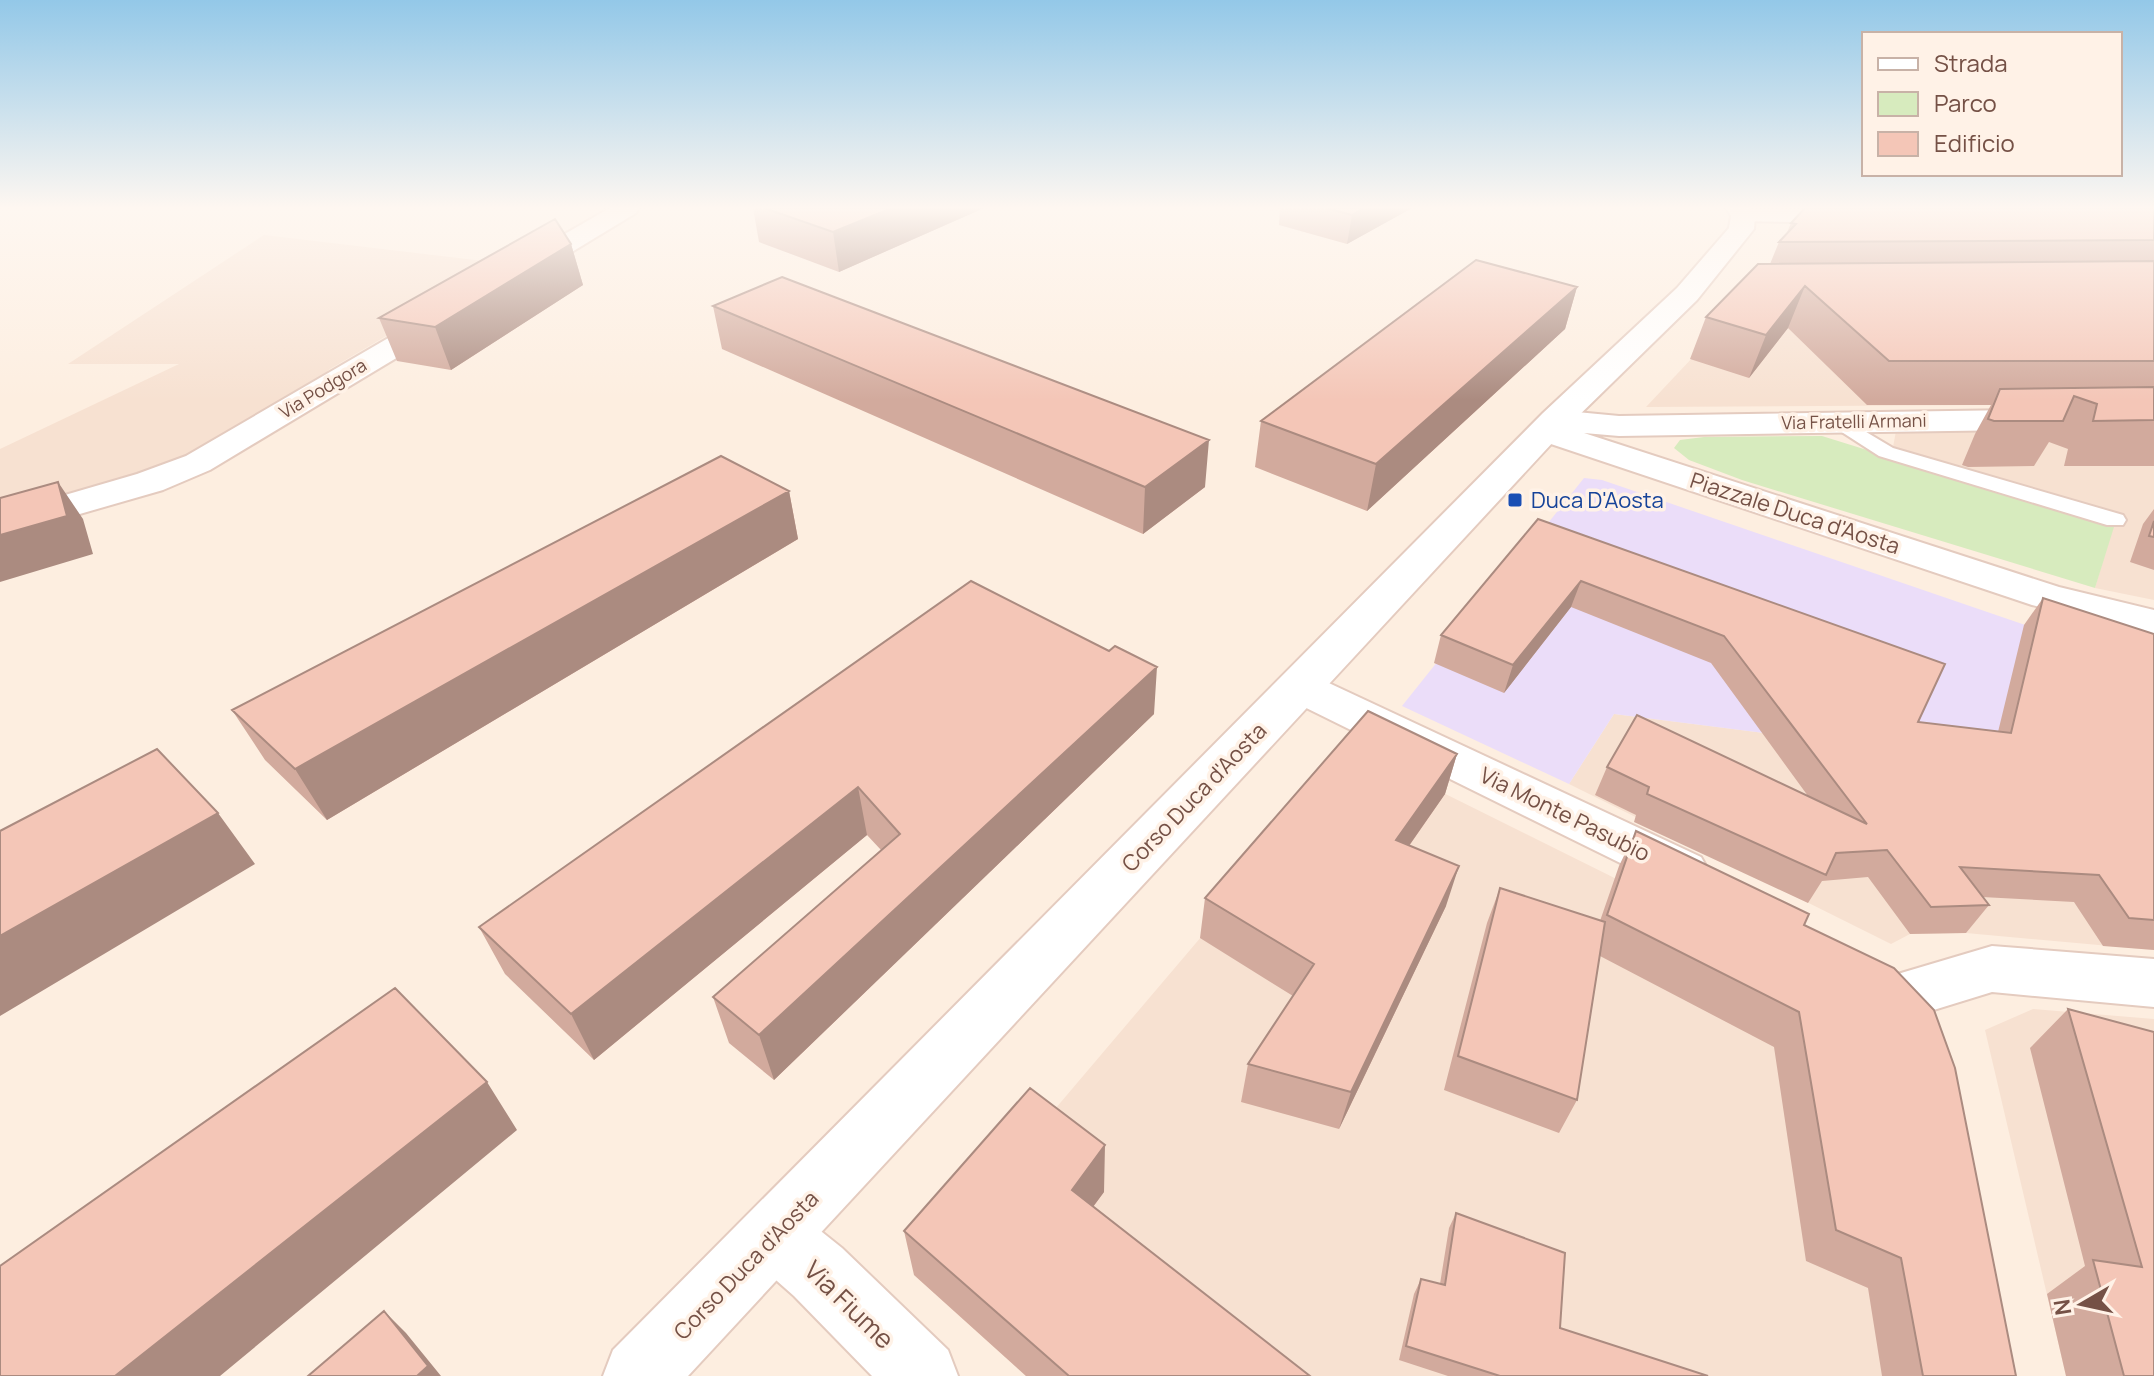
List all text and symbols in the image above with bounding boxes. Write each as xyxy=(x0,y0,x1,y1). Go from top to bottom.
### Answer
legend xyxy=(1862,32,2122,176)
text: Strada xyxy=(1934,46,2007,79)
text: Parco xyxy=(1934,86,1997,119)
text: Edificio xyxy=(1934,126,2015,159)
street label: Via Podgora xyxy=(274,353,371,424)
street label: Via Fratelli Armani xyxy=(1781,408,1927,434)
street label: Piazzale Duca d'Aosta xyxy=(1686,465,1904,561)
place label: Duca D'Aosta xyxy=(1531,485,1664,515)
marker: Duca D'Aosta xyxy=(1506,491,1524,509)
street label: Corso Duca d'Aosta xyxy=(1115,716,1273,878)
street label: Via Monte Pasubio xyxy=(1475,760,1655,868)
street label: Corso Duca d'Aosta xyxy=(667,1184,825,1346)
street label: Via Fiume xyxy=(797,1252,903,1356)
north arrow xyxy=(2042,1264,2122,1344)
text: N xyxy=(2046,1297,2078,1317)

